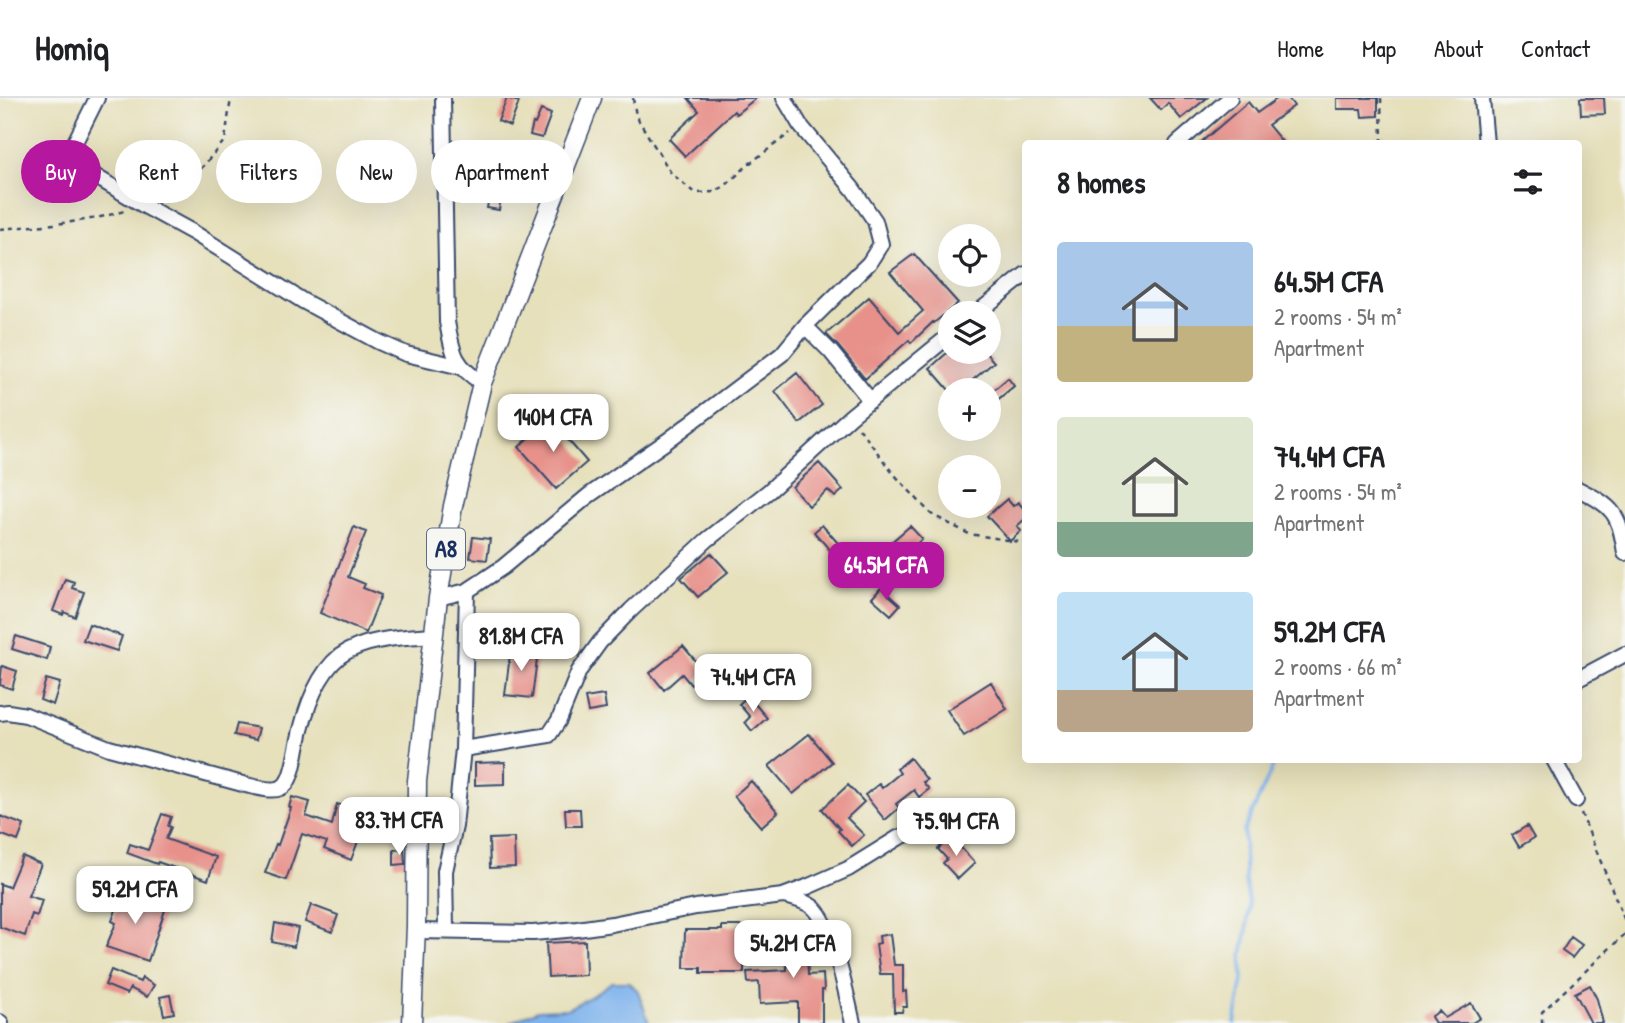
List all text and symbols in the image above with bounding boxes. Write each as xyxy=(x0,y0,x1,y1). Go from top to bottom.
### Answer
text: Homiq xyxy=(35,26,109,70)
text: Home xyxy=(1277,32,1324,64)
text: Map xyxy=(1362,32,1396,64)
text: About xyxy=(1434,32,1483,64)
text: Contact xyxy=(1521,32,1590,64)
chip: Buy xyxy=(21,140,101,203)
chip: Rent xyxy=(115,140,202,203)
chip: Filters xyxy=(216,140,322,203)
chip: New xyxy=(336,140,417,203)
chip: Apartment xyxy=(431,140,573,203)
text: 8 homes xyxy=(1057,162,1145,202)
icon: filters xyxy=(1509,163,1547,201)
map controls xyxy=(938,224,1001,518)
button: locate xyxy=(938,224,1001,287)
text: 64.5M CFA xyxy=(1274,261,1383,301)
icon: home xyxy=(1113,270,1197,354)
button: layers xyxy=(938,301,1001,364)
text: 2 rooms · 54 m² xyxy=(1274,301,1402,332)
text: Apartment xyxy=(1274,332,1364,363)
button: + xyxy=(938,378,1001,441)
pin: 140M CFA xyxy=(481,394,625,454)
text: 140M CFA xyxy=(514,401,592,432)
text: 74.4M CFA xyxy=(1274,436,1385,476)
icon: home xyxy=(1113,445,1197,529)
button: − xyxy=(938,455,1001,518)
text: 2 rooms · 54 m² xyxy=(1274,476,1402,507)
text: Apartment xyxy=(1274,507,1364,538)
road number: A8 xyxy=(427,528,465,570)
pin: 64.5M CFA xyxy=(806,542,966,602)
text: 64.5M CFA xyxy=(844,549,928,580)
text: 59.2M CFA xyxy=(1274,611,1385,651)
pin: 81.8M CFA xyxy=(441,614,601,673)
text: 81.8M CFA xyxy=(479,620,563,651)
icon: home xyxy=(1113,620,1197,704)
text: 2 rooms · 66 m² xyxy=(1274,651,1402,682)
pin: 74.4M CFA xyxy=(673,654,833,714)
text: 74.4M CFA xyxy=(711,661,796,692)
text: Apartment xyxy=(1274,682,1364,713)
pin: 83.7M CFA xyxy=(319,798,479,857)
pin: 75.9M CFA xyxy=(876,798,1036,858)
text: 83.7M CFA xyxy=(355,804,443,835)
text: 75.9M CFA xyxy=(913,805,999,836)
pin: 59.2M CFA xyxy=(55,866,215,926)
text: 59.2M CFA xyxy=(92,873,178,904)
pin: 54.2M CFA xyxy=(713,920,873,980)
text: 54.2M CFA xyxy=(750,927,836,958)

